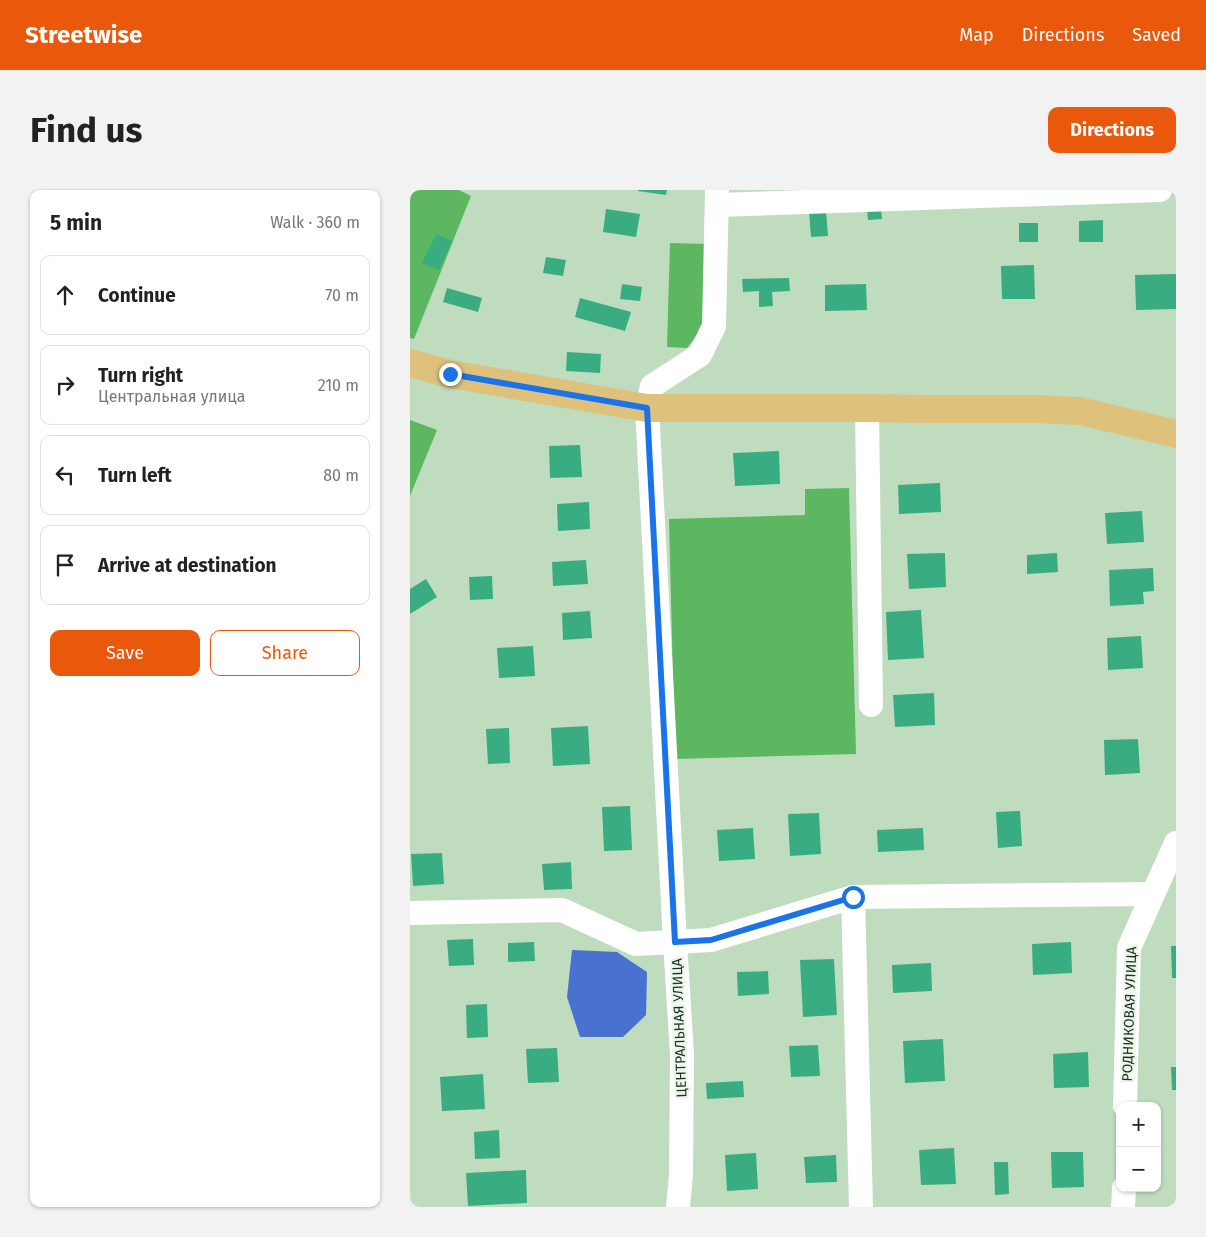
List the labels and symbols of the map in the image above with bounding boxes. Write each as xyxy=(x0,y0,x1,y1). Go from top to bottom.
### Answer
route end xyxy=(439,363,462,386)
route start xyxy=(842,886,865,909)
street label: РОДНИКОВАЯ УЛИЦА xyxy=(1119,946,1140,1082)
street label: ЦЕНТРАЛЬНАЯ УЛИЦА xyxy=(669,958,690,1098)

